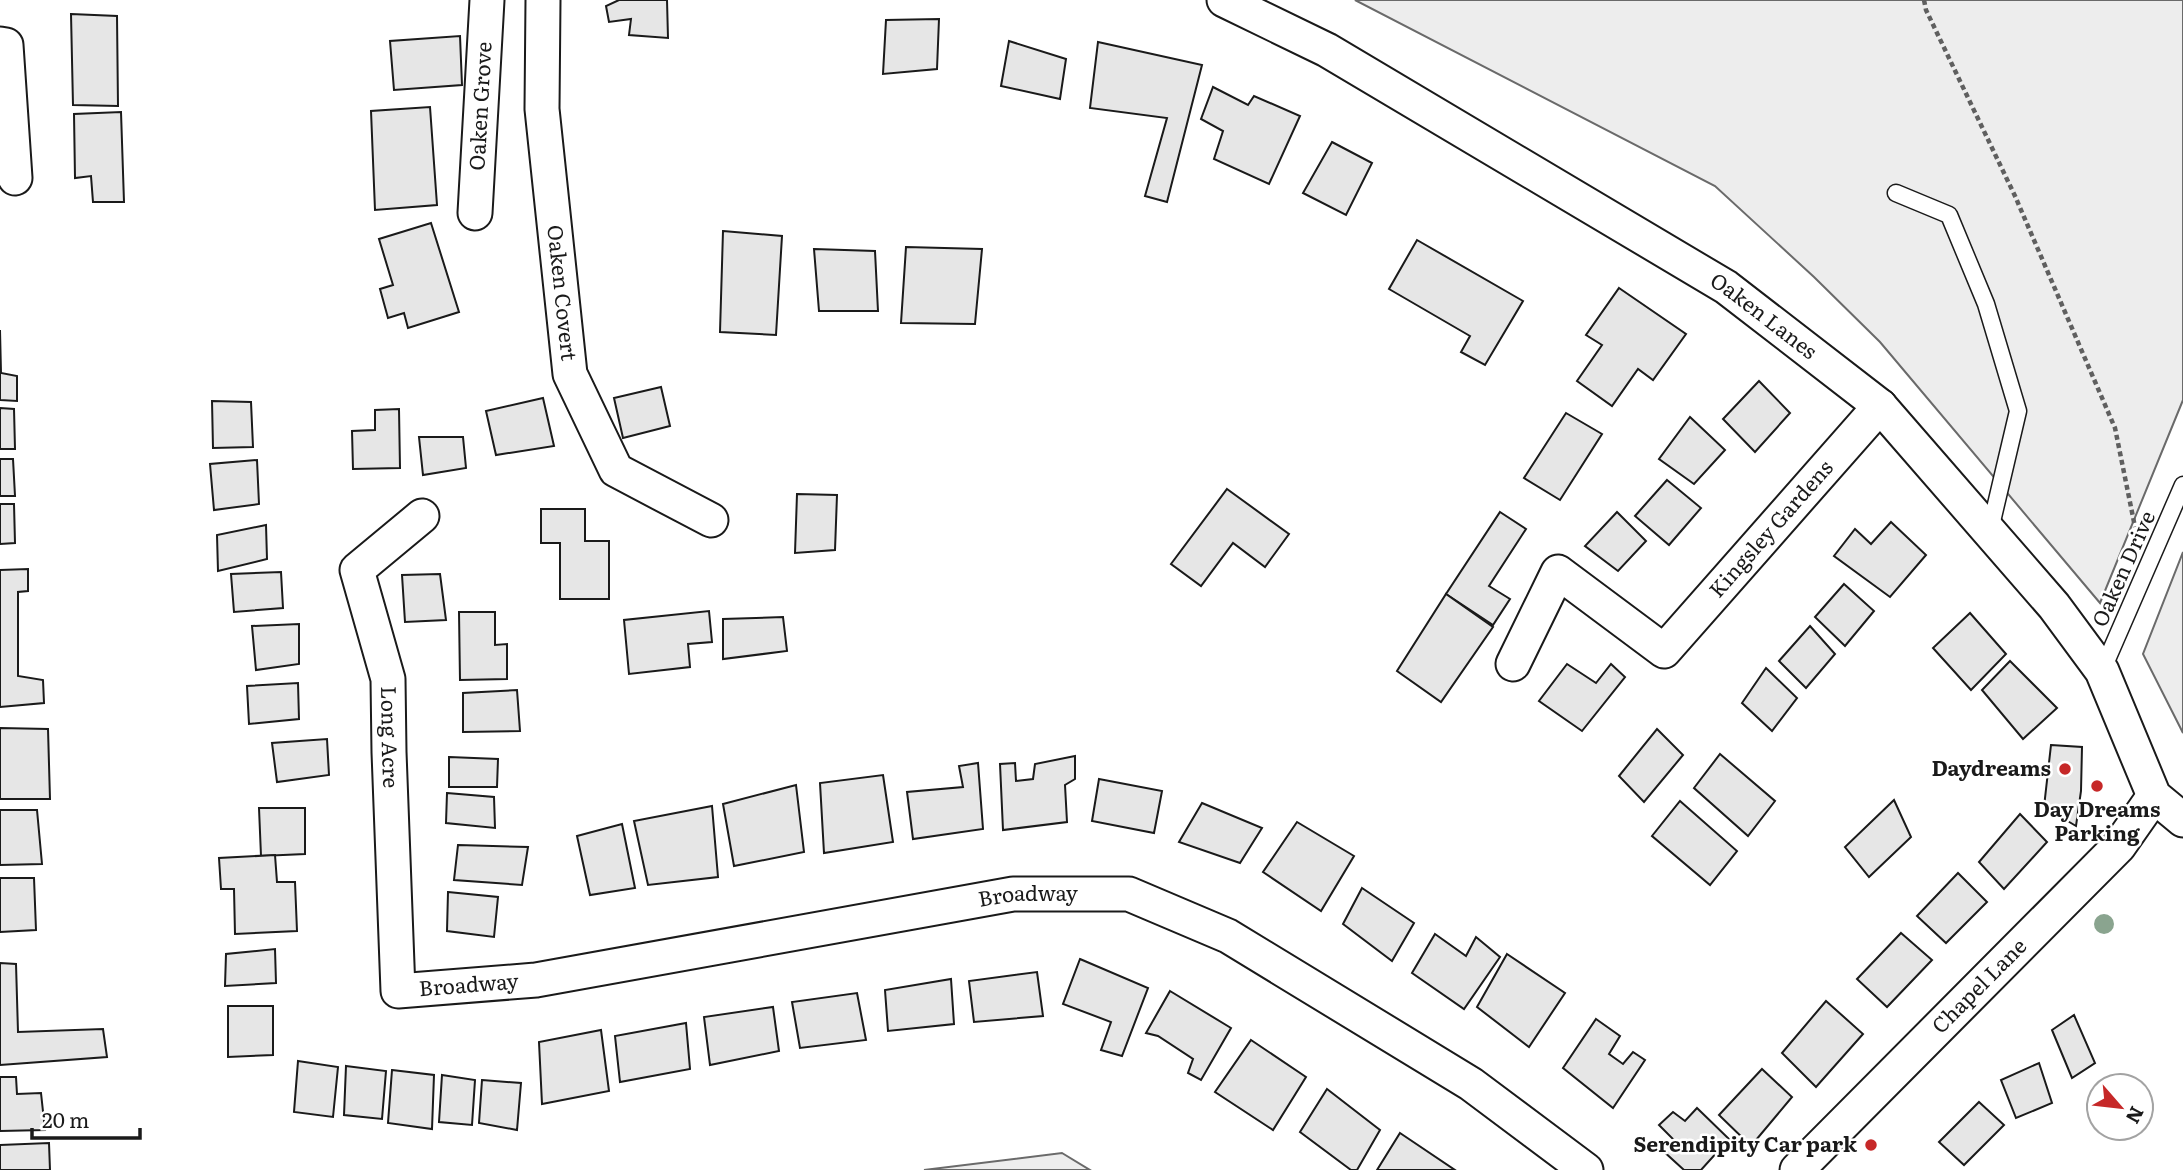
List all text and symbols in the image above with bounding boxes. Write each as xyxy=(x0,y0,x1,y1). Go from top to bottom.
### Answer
street label: Oaken Grove xyxy=(459,41,498,171)
street label: Oaken Covert xyxy=(541,223,587,363)
street label: Oaken Lanes xyxy=(1706,263,1825,365)
street label: Kingsley Gardens xyxy=(1700,452,1839,603)
street label: Oaken Drive xyxy=(2082,505,2161,631)
street label: Long Acre xyxy=(375,686,408,789)
place label: Daydreams xyxy=(1931,751,2051,782)
marker: Daydreams xyxy=(2057,761,2073,777)
marker: Day Dreams Parking xyxy=(2089,778,2105,794)
place label: Day Dreams Parking xyxy=(2034,792,2160,847)
street label: Broadway xyxy=(975,876,1079,913)
street label: Chapel Lane xyxy=(1923,930,2032,1039)
street label: Broadway xyxy=(418,963,520,1002)
north arrow xyxy=(2085,1072,2155,1142)
scale bar xyxy=(32,1096,140,1140)
text: N xyxy=(2120,1102,2152,1129)
text: 20 m xyxy=(42,1103,89,1134)
place label: Serendipity Car park xyxy=(1633,1127,1858,1158)
marker: Serendipity Car park xyxy=(1863,1137,1879,1153)

